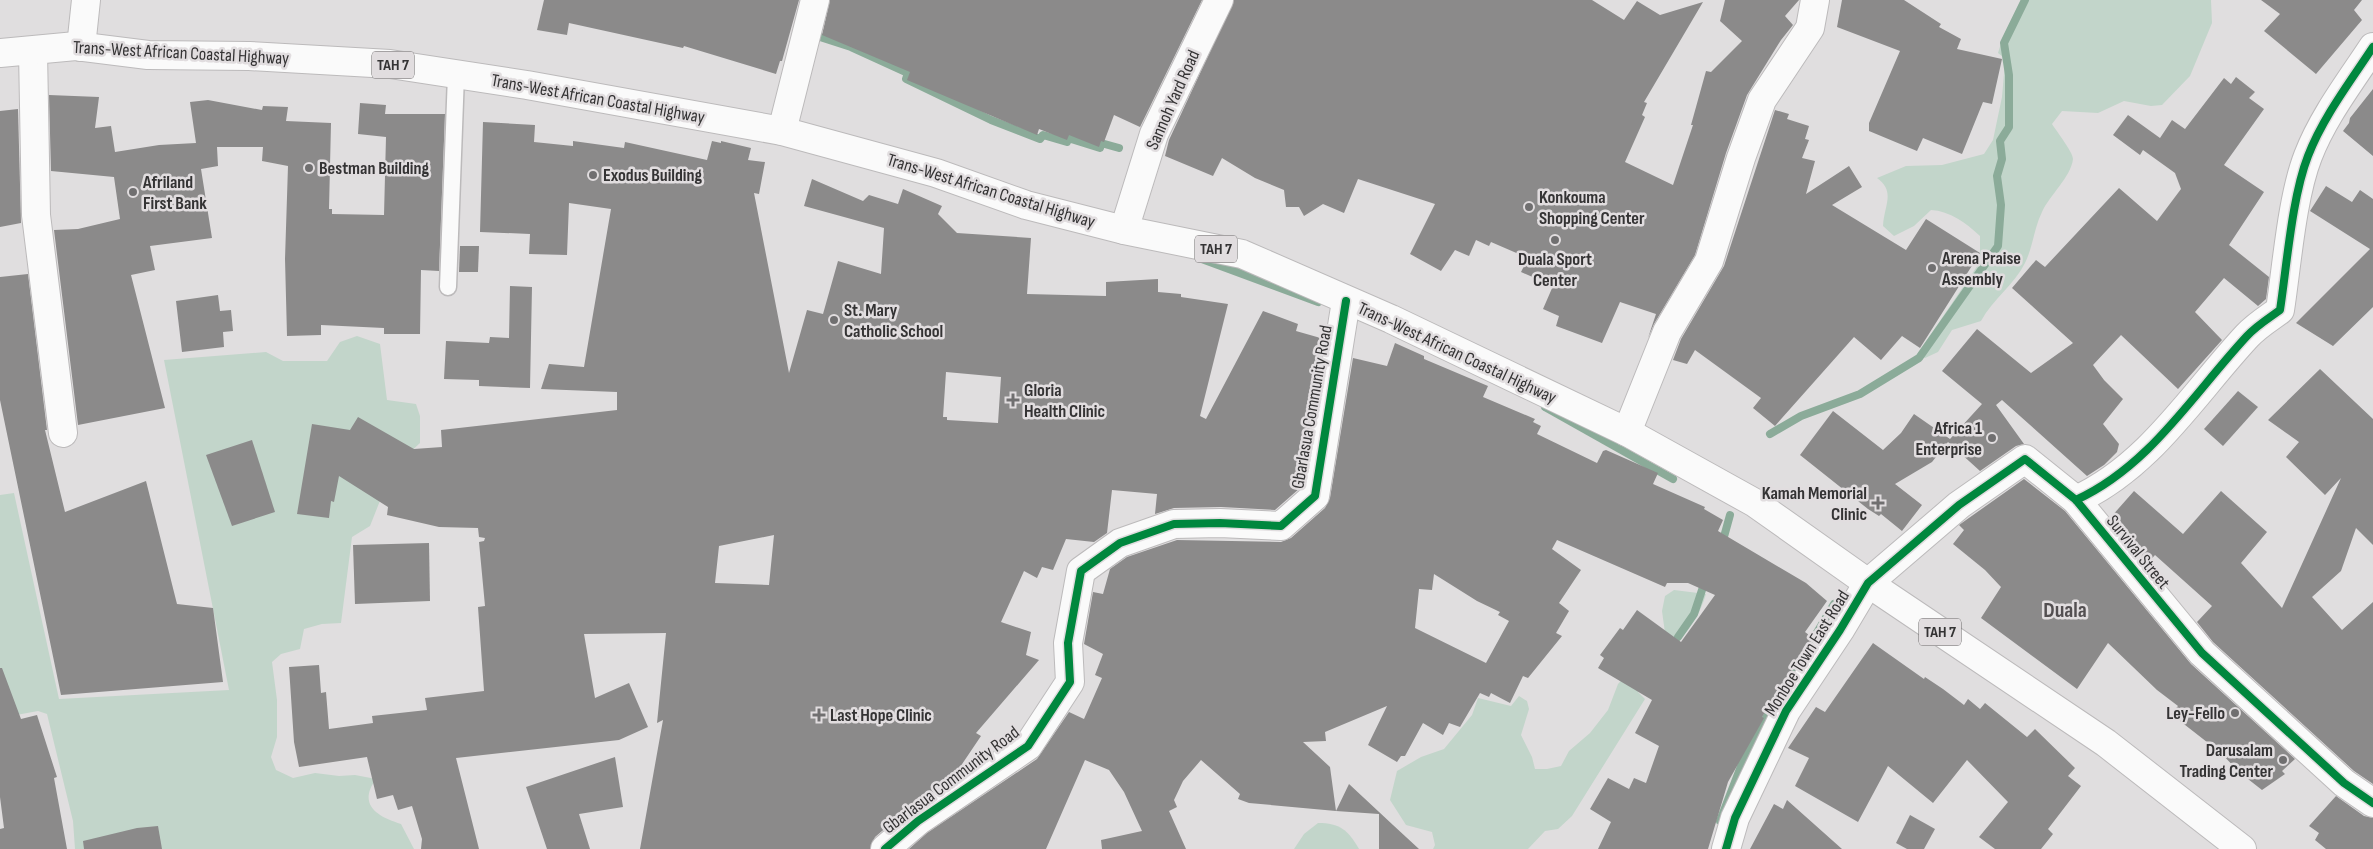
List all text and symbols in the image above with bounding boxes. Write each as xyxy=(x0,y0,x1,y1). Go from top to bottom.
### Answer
street label: Trans-West African Coastal Highway xyxy=(72,37,290,69)
street label: Sannoh Yard Road xyxy=(1142,47,1204,153)
road number: TAH 7 xyxy=(372,52,414,78)
street label: Trans-West African Coastal Highway xyxy=(490,70,706,128)
street label: Trans-West African Coastal Highway xyxy=(884,149,1098,233)
place label: Bestman Building xyxy=(319,158,429,179)
marker: Bestman Building xyxy=(303,162,315,174)
place label: Exodus Building xyxy=(603,165,703,186)
marker: Exodus Building xyxy=(587,169,599,181)
place label: Afriland First Bank xyxy=(142,172,207,214)
marker: Afriland First Bank xyxy=(127,186,139,198)
place label: Konkouma Shopping Center xyxy=(1539,187,1645,229)
marker: Konkouma Shopping Center xyxy=(1523,201,1535,213)
marker: Duala Sport Center xyxy=(1549,234,1561,246)
road number: TAH 7 xyxy=(1195,235,1237,262)
place label: Arena Praise Assembly xyxy=(1941,248,2021,290)
place label: Duala Sport Center xyxy=(1518,249,1592,291)
marker: Arena Praise Assembly xyxy=(1926,262,1938,274)
street label: Trans-West African Coastal Highway xyxy=(1354,298,1560,408)
place label: St. Mary Catholic School xyxy=(844,300,943,342)
marker: St. Mary Catholic School xyxy=(828,314,840,326)
street label: Gbarlasua Community Road xyxy=(1287,324,1337,490)
place label: Gloria Health Clinic xyxy=(1024,380,1105,422)
marker: Gloria Health Clinic xyxy=(1006,393,1020,407)
place label: Africa 1 Enterprise xyxy=(1915,418,1982,460)
marker: Africa 1 Enterprise xyxy=(1986,432,1998,444)
place label: Kamah Memorial Clinic xyxy=(1762,483,1867,525)
marker: Kamah Memorial Clinic xyxy=(1871,496,1885,510)
street label: Survival Street xyxy=(2102,511,2174,593)
street label: Monboe Town East Road xyxy=(1760,586,1854,720)
district label: Duala xyxy=(2043,597,2087,624)
road number: TAH 7 xyxy=(1919,618,1961,646)
place label: Ley-Fello xyxy=(2166,703,2225,724)
place label: Last Hope Clinic xyxy=(830,705,932,726)
marker: Ley-Fello xyxy=(2229,707,2241,719)
marker: Last Hope Clinic xyxy=(812,708,826,722)
street label: Gbarlasua Community Road xyxy=(879,722,1023,838)
place label: Darusalam Trading Center xyxy=(2180,740,2273,782)
marker: Darusalam Trading Center xyxy=(2277,754,2289,766)

